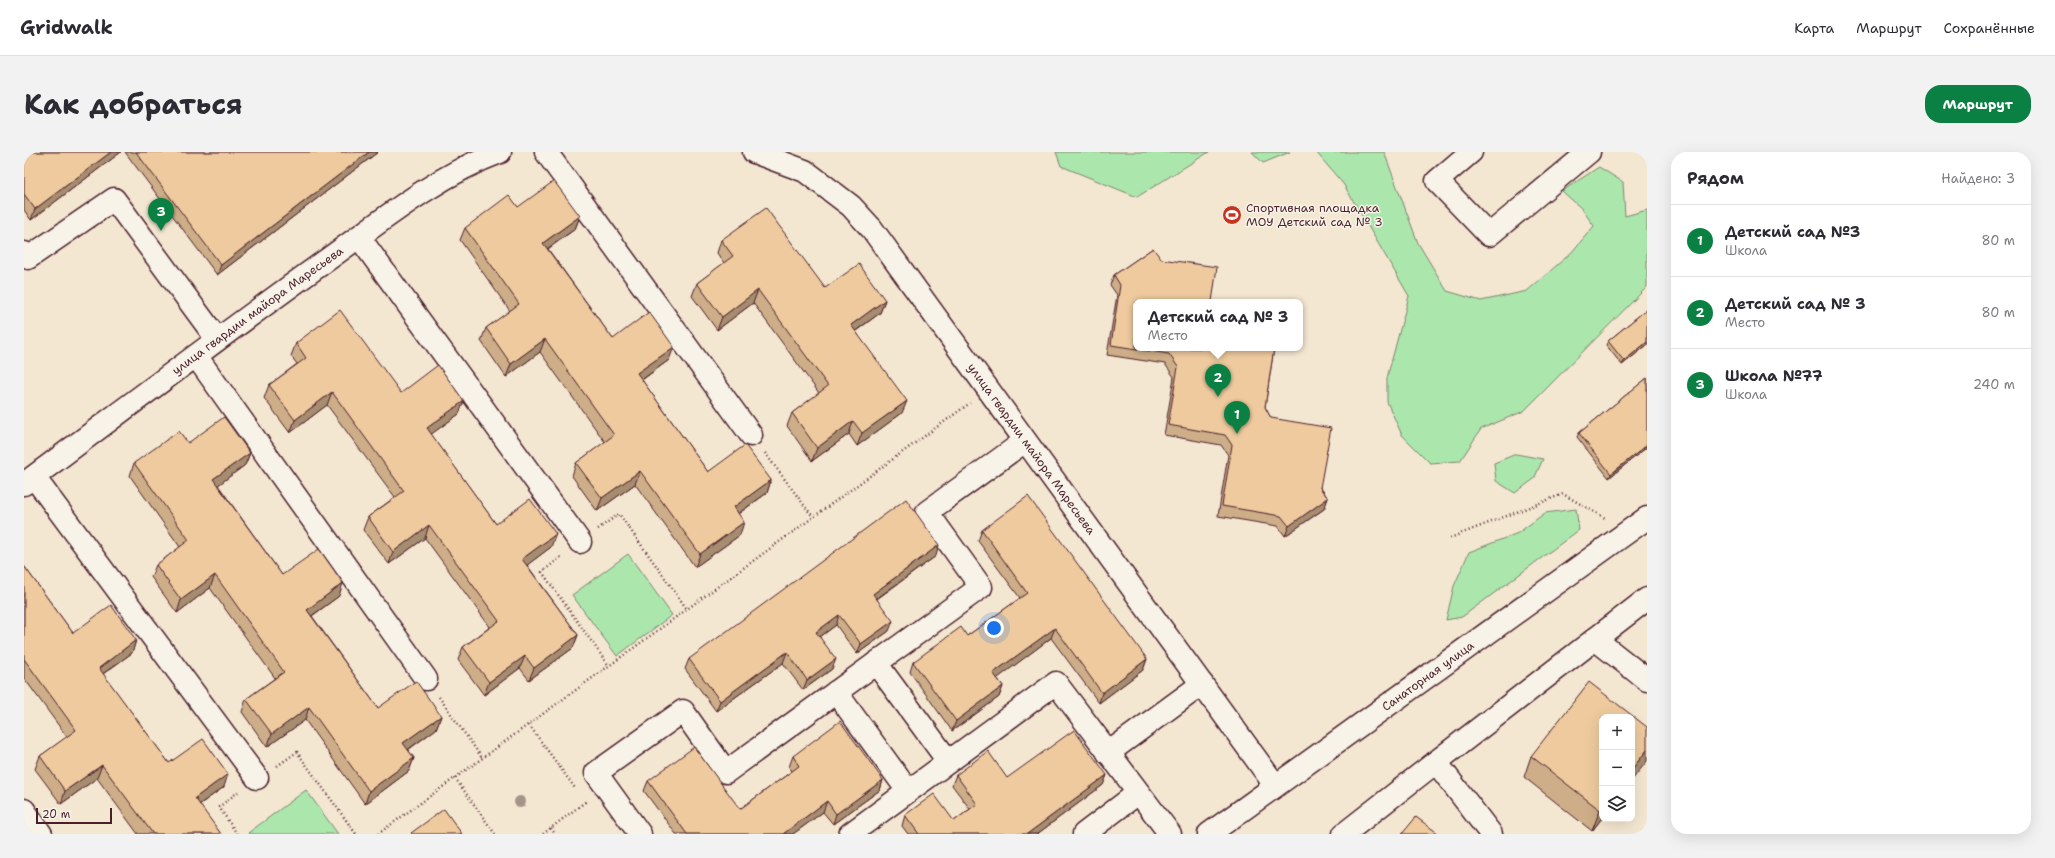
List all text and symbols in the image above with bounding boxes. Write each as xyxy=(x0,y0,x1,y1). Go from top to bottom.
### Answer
text: Gridwalk xyxy=(20,15,113,40)
text: Карта xyxy=(1794,19,1834,37)
text: Маршрут xyxy=(1856,19,1922,37)
text: Сохранённые xyxy=(1944,19,2035,37)
text: Как добраться xyxy=(24,85,243,123)
button: Маршрут xyxy=(1925,85,2031,123)
text: Рядом xyxy=(1687,167,1744,189)
text: Найдено: 3 xyxy=(1941,170,2015,187)
pin: 3 xyxy=(148,198,174,231)
place label: Спортивная площадка МОУ Детский сад № 3 xyxy=(1246,200,1383,230)
sports icon: Спортивная площадка МОУ Детский сад № 3 xyxy=(1221,204,1243,226)
text: Детский сад №3 xyxy=(1725,222,1860,242)
text: 1 xyxy=(1697,232,1703,249)
text: 80 m xyxy=(1981,232,2015,249)
street label: улица гвардии майора Маресьева xyxy=(169,242,347,378)
text: Школа xyxy=(1725,242,1767,259)
text: Детский сад № 3 xyxy=(1725,294,1866,314)
popup xyxy=(1133,299,1303,351)
text: 2 xyxy=(1695,304,1705,321)
text: 80 m xyxy=(1981,304,2015,321)
text: Детский сад № 3 xyxy=(1148,307,1288,327)
text: Место xyxy=(1725,314,1765,331)
text: Место xyxy=(1148,327,1188,344)
street label: улица гвардии майора Маресьева xyxy=(964,360,1099,538)
pin: 2 xyxy=(1205,364,1231,397)
text: Школа №77 xyxy=(1725,366,1822,386)
text: 3 xyxy=(1695,376,1705,393)
text: 240 m xyxy=(1973,376,2015,393)
text: Школа xyxy=(1725,386,1767,403)
pin: 1 xyxy=(1224,401,1250,434)
your location xyxy=(984,618,1004,638)
street label: Санаторная улица xyxy=(1379,637,1478,715)
map controls xyxy=(1599,714,1635,822)
button: + xyxy=(1599,714,1635,750)
button: − xyxy=(1599,750,1635,786)
button: layers xyxy=(1599,786,1635,822)
scale bar xyxy=(36,806,112,825)
text: 20 m xyxy=(42,807,70,822)

